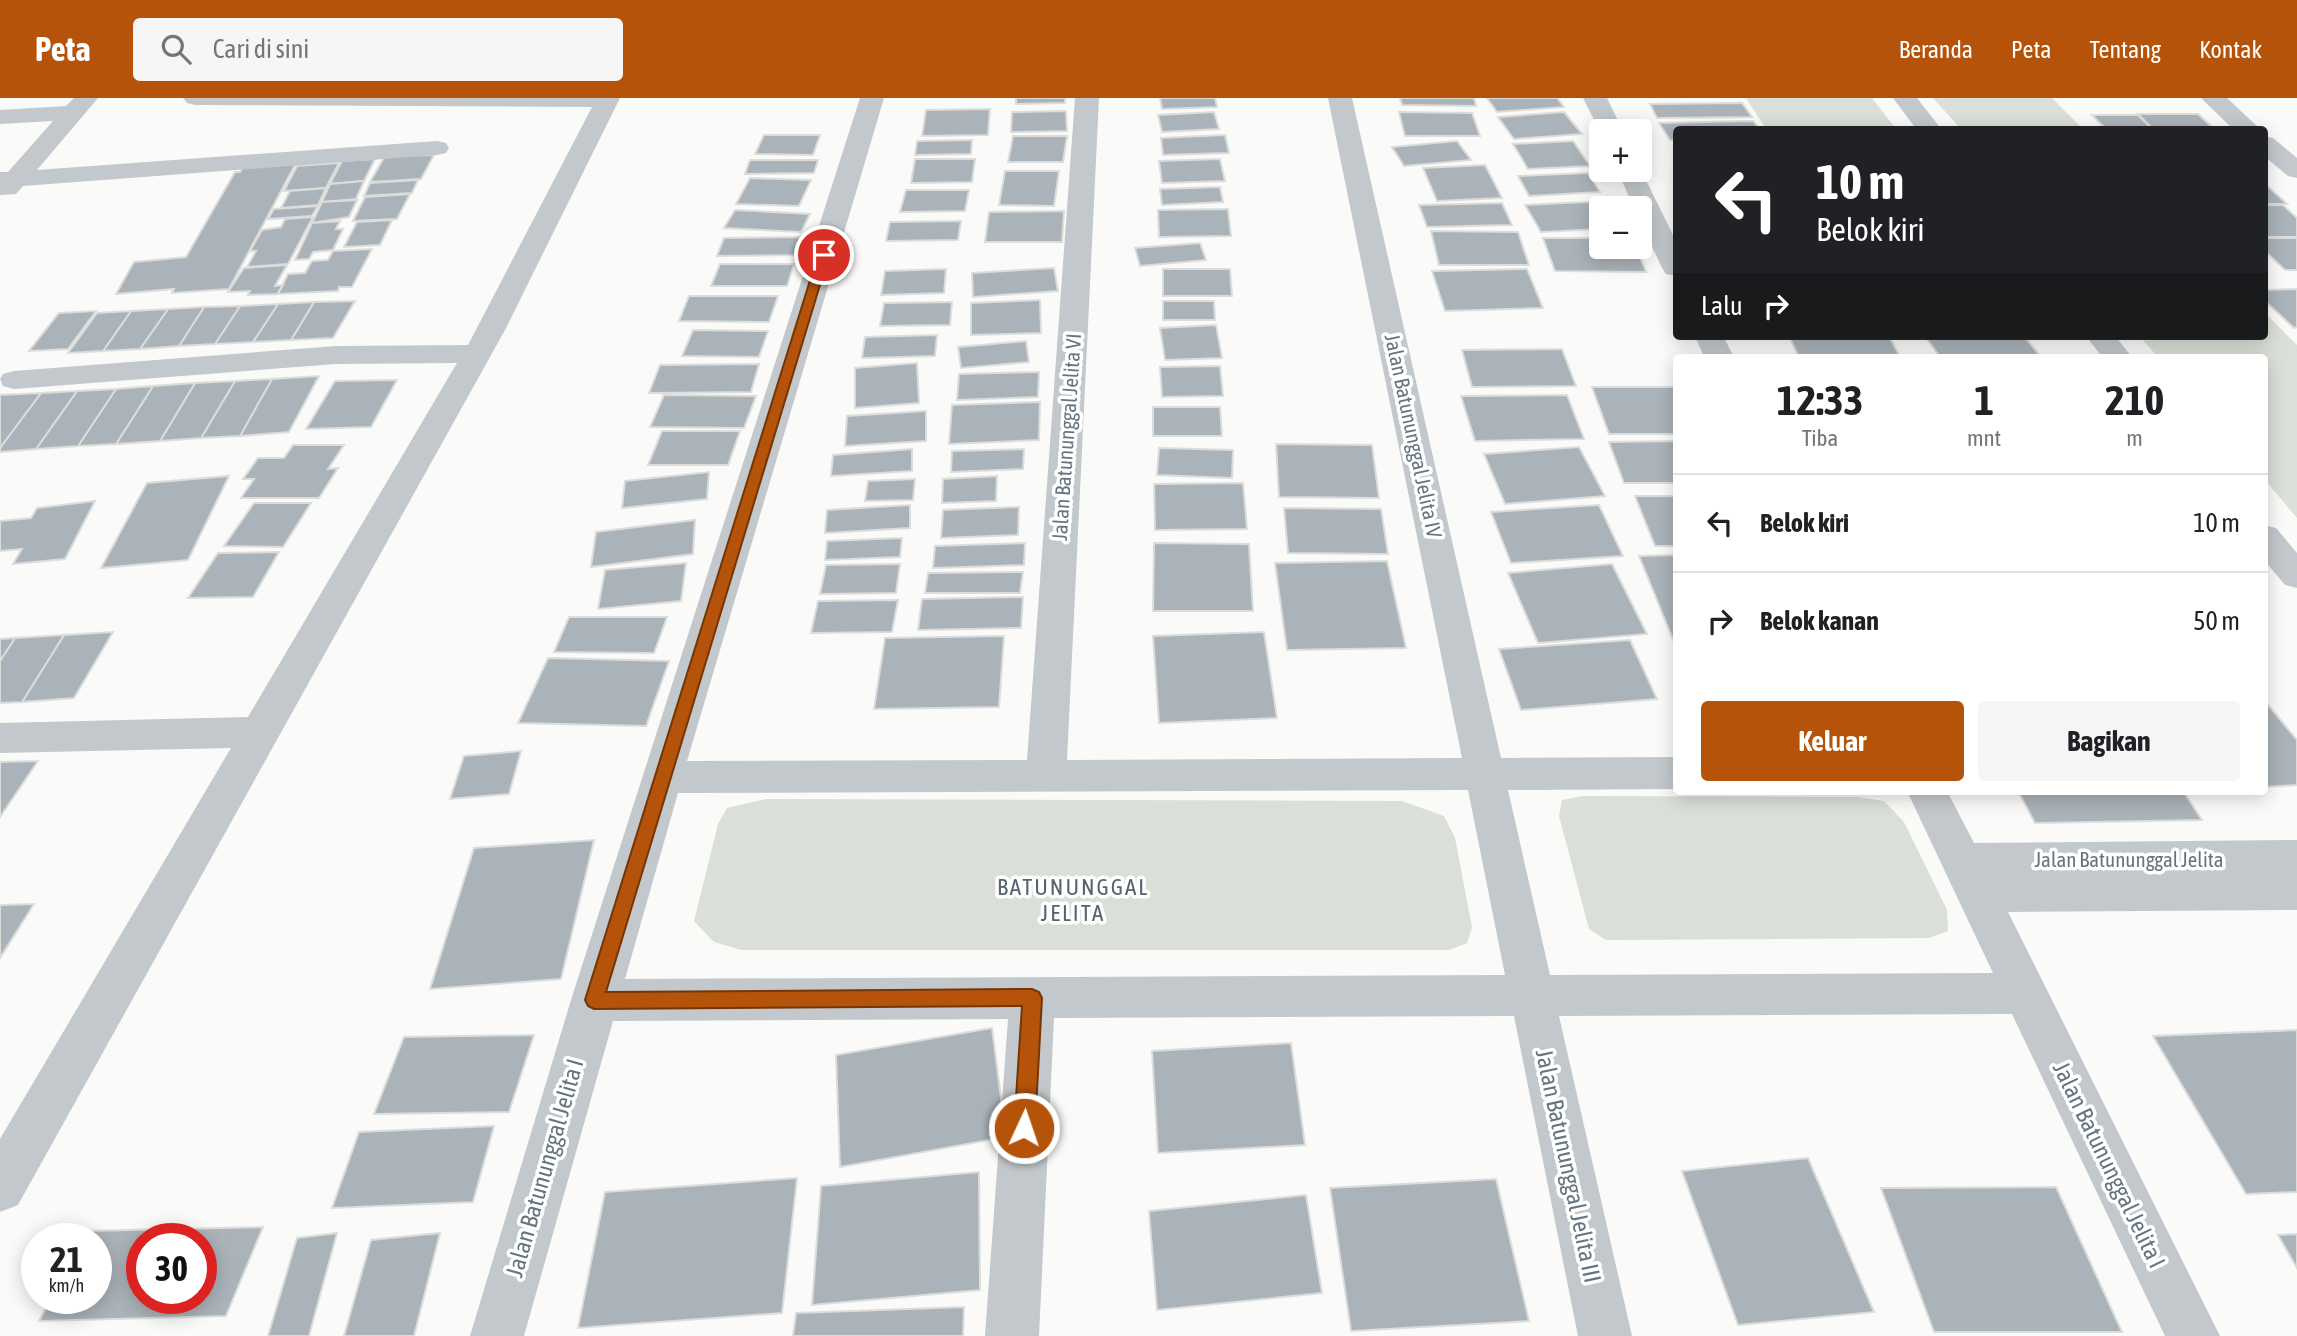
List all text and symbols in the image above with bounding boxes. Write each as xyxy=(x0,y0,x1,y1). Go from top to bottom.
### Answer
search box xyxy=(133,18,623,81)
text: Peta xyxy=(35,30,91,68)
icon: search xyxy=(157,30,195,68)
text: Cari di sini xyxy=(213,34,309,64)
text: Beranda xyxy=(1899,36,1973,63)
text: Peta xyxy=(2011,36,2051,63)
text: Tentang xyxy=(2089,36,2161,63)
text: Kontak xyxy=(2199,36,2262,63)
map controls xyxy=(1589,119,1652,259)
button: + xyxy=(1589,119,1652,182)
text: 10 m xyxy=(1816,153,1904,209)
icon: left xyxy=(1701,154,1792,245)
button: − xyxy=(1589,196,1652,259)
text: Belok kiri xyxy=(1816,211,1925,248)
pin xyxy=(794,225,854,285)
icon: arrive xyxy=(805,236,843,274)
icon: right xyxy=(1757,287,1795,325)
text: Lalu xyxy=(1701,291,1743,321)
street label: Jalan Batununggal Jelita VI xyxy=(1047,332,1085,541)
street label: Jalan Batununggal Jelita IV xyxy=(1381,332,1447,541)
text: 12:33 xyxy=(1777,376,1863,424)
text: 1 xyxy=(1974,376,1994,424)
text: 210 xyxy=(2105,376,2164,424)
text: Tiba xyxy=(1802,425,1838,451)
text: mnt xyxy=(1967,425,2001,451)
text: m xyxy=(2126,425,2143,451)
icon: left xyxy=(1701,504,1739,542)
text: Belok kiri xyxy=(1760,508,1849,538)
text: 10 m xyxy=(2193,508,2240,538)
icon: right xyxy=(1701,602,1739,640)
text: Belok kanan xyxy=(1760,606,1879,636)
text: 50 m xyxy=(2193,606,2240,636)
button: Keluar xyxy=(1701,701,1964,781)
button: Bagikan xyxy=(1978,701,2240,781)
street label: Jalan Batununggal Jelita xyxy=(2034,847,2224,871)
district label: BATUNUNGGAL JELITA xyxy=(997,874,1149,926)
street label: Jalan Batununggal Jelita III xyxy=(1531,1047,1606,1285)
street label: Jalan Batununggal Jelita I xyxy=(500,1056,589,1280)
street label: Jalan Batununggal Jelita I xyxy=(2048,1057,2171,1272)
position arrow xyxy=(987,1091,1061,1165)
speed limit sign: 30 xyxy=(126,1223,217,1314)
text: 21 xyxy=(50,1239,83,1279)
text: km/h xyxy=(49,1275,84,1296)

